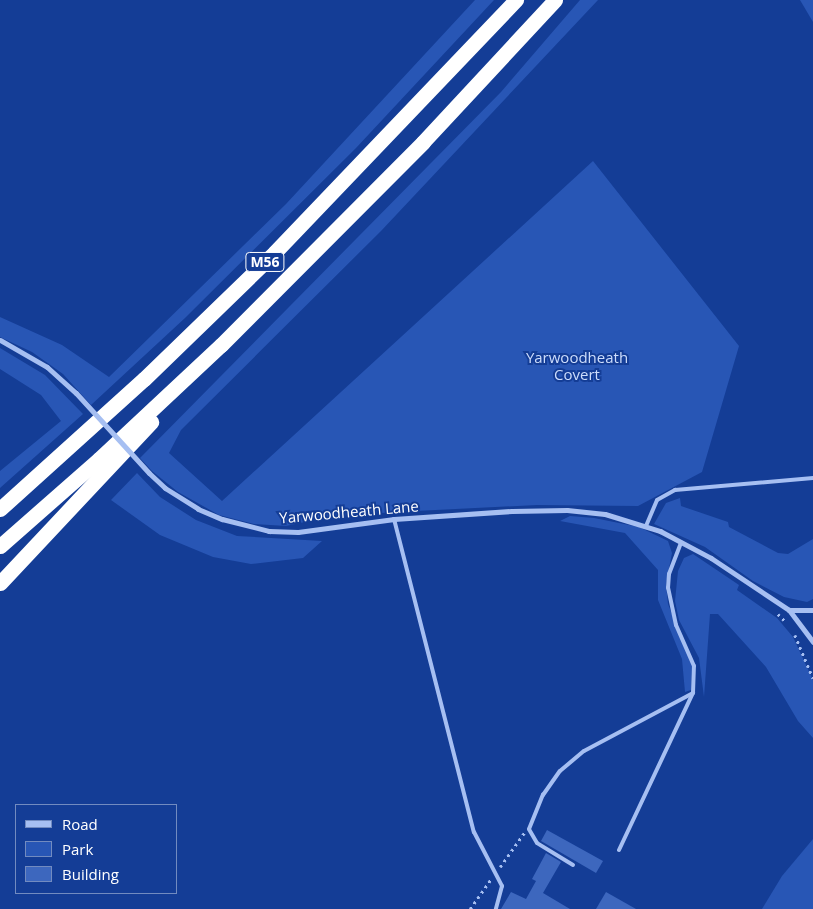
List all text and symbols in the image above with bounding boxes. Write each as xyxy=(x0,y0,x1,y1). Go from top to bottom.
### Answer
road number: M56 xyxy=(245,250,285,274)
park label: Yarwoodheath Covert xyxy=(526,348,628,383)
street label: Yarwoodheath Lane xyxy=(279,497,419,527)
legend xyxy=(15,804,178,894)
text: Road xyxy=(62,814,98,834)
text: Park xyxy=(62,839,93,859)
text: Building xyxy=(62,864,119,884)

